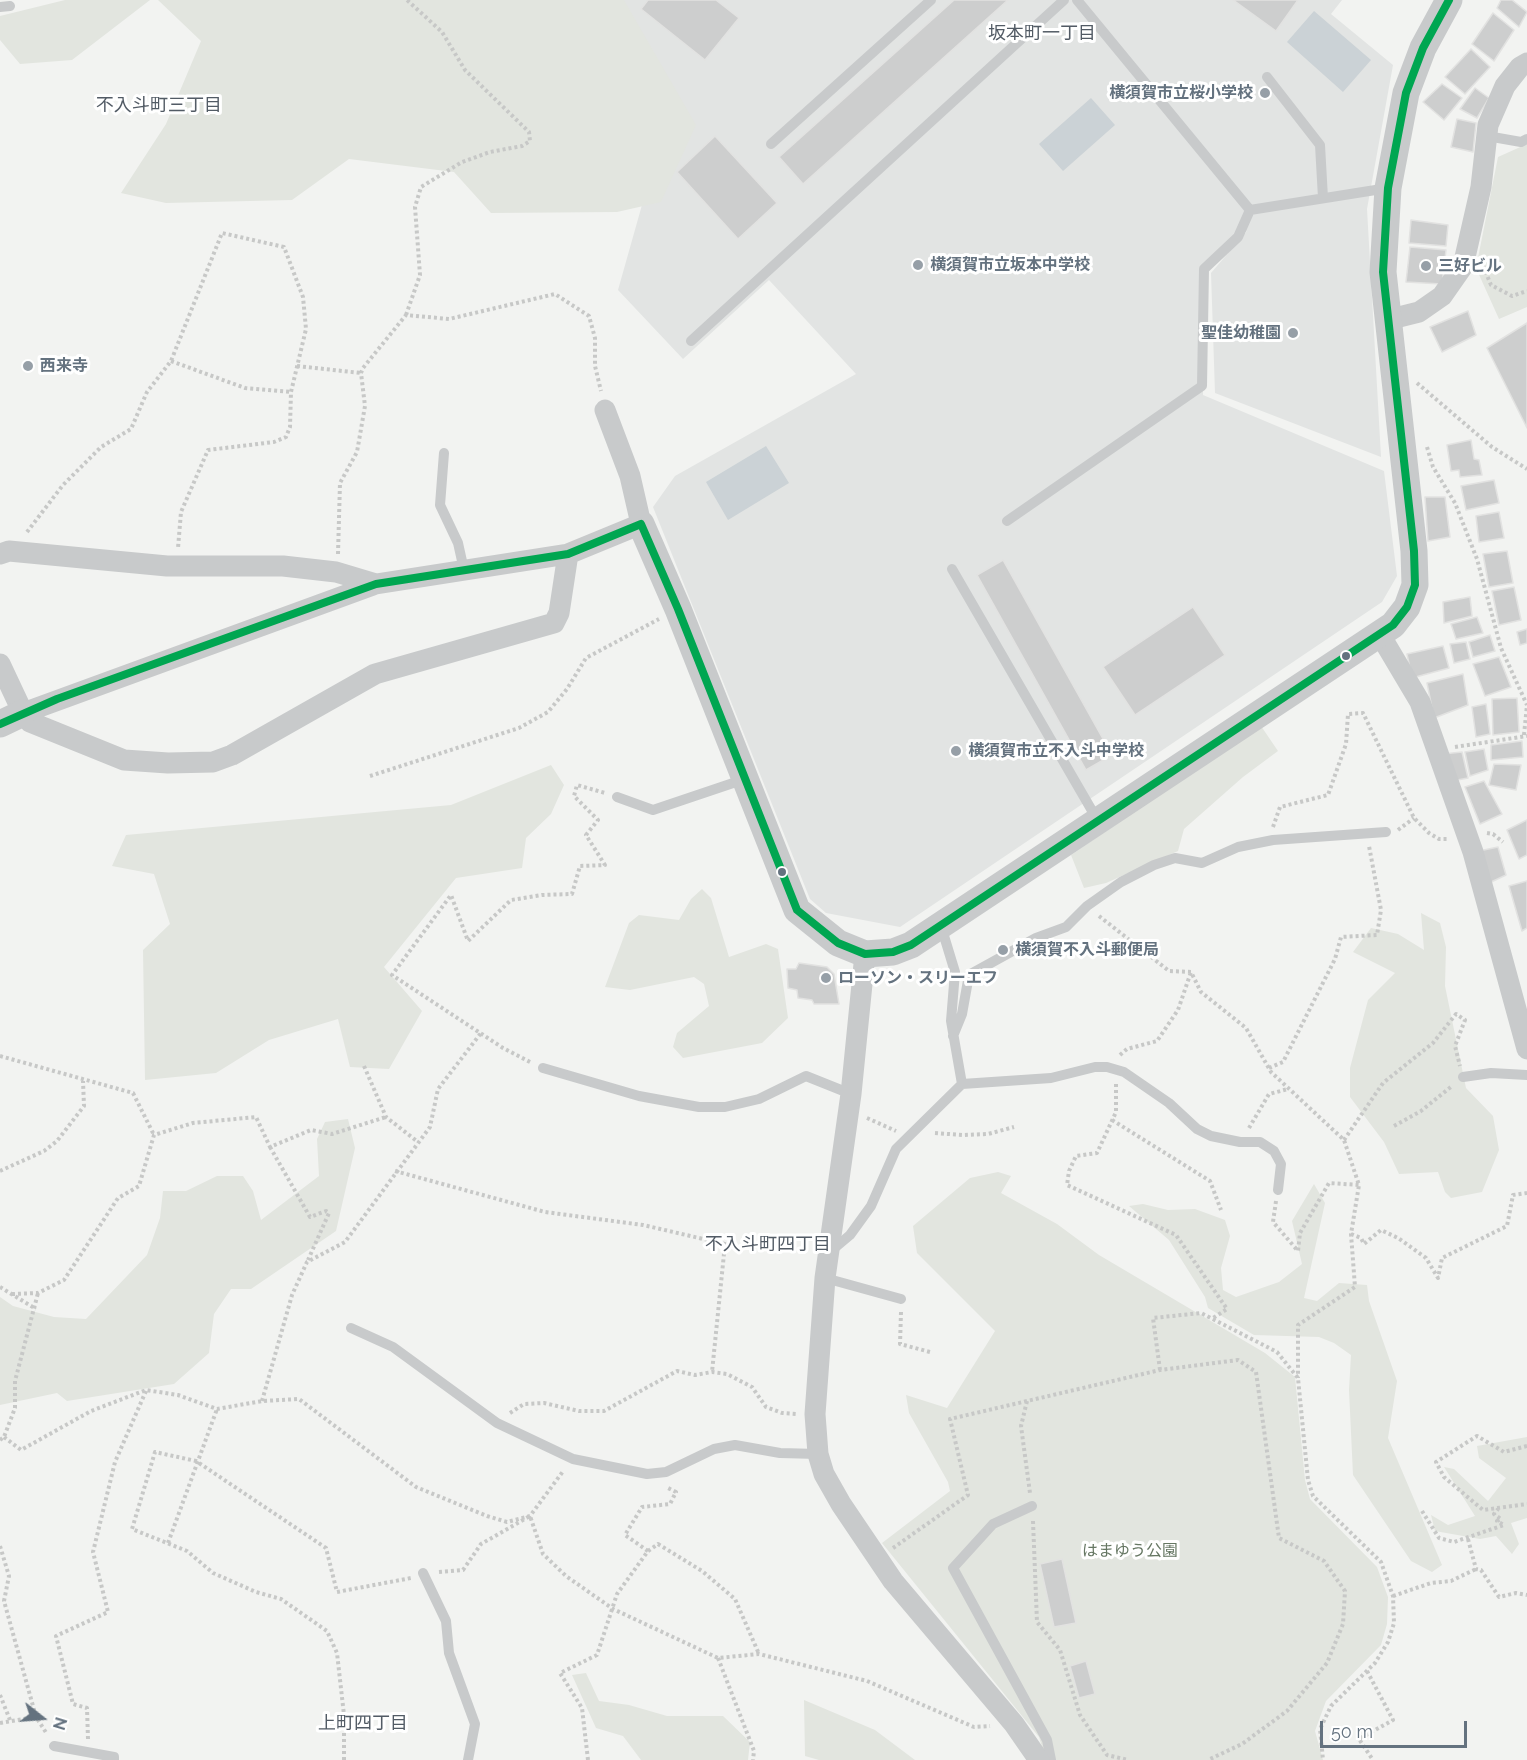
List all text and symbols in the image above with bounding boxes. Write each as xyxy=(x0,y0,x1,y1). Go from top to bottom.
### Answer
district label: 坂本町一丁目 xyxy=(988,23,1096,45)
place label: 横須賀市立桜小学校 xyxy=(1109,83,1253,103)
marker: 横須賀市立桜小学校 xyxy=(1258,86,1272,100)
district label: 不入斗町三丁目 xyxy=(96,95,222,117)
place label: 横須賀市立坂本中学校 xyxy=(930,255,1090,275)
place label: 三好ビル xyxy=(1438,256,1502,276)
marker: 横須賀市立坂本中学校 xyxy=(911,258,925,272)
marker: 三好ビル xyxy=(1419,259,1433,273)
place label: 聖佳幼稚園 xyxy=(1201,323,1281,343)
marker: 聖佳幼稚園 xyxy=(1286,326,1300,340)
place label: 西来寺 xyxy=(40,356,88,376)
marker: 西来寺 xyxy=(21,359,35,373)
unlabelled marker xyxy=(1340,650,1352,662)
place label: 横須賀市立不入斗中学校 xyxy=(968,741,1144,761)
marker: 横須賀市立不入斗中学校 xyxy=(949,744,963,758)
unlabelled marker xyxy=(776,866,788,878)
place label: 横須賀不入斗郵便局 xyxy=(1015,940,1159,960)
marker: 横須賀不入斗郵便局 xyxy=(996,943,1010,957)
place label: ローソン・スリーエフ xyxy=(838,968,998,988)
marker: ローソン・スリーエフ xyxy=(819,971,833,985)
district label: 不入斗町四丁目 xyxy=(705,1234,831,1256)
park label: はまゆう公園 xyxy=(1082,1541,1178,1561)
north arrow xyxy=(12,1688,72,1748)
scale bar xyxy=(1323,1709,1470,1747)
district label: 上町四丁目 xyxy=(318,1713,408,1735)
text: N xyxy=(49,1715,71,1732)
text: 50 m xyxy=(1331,1721,1373,1742)

